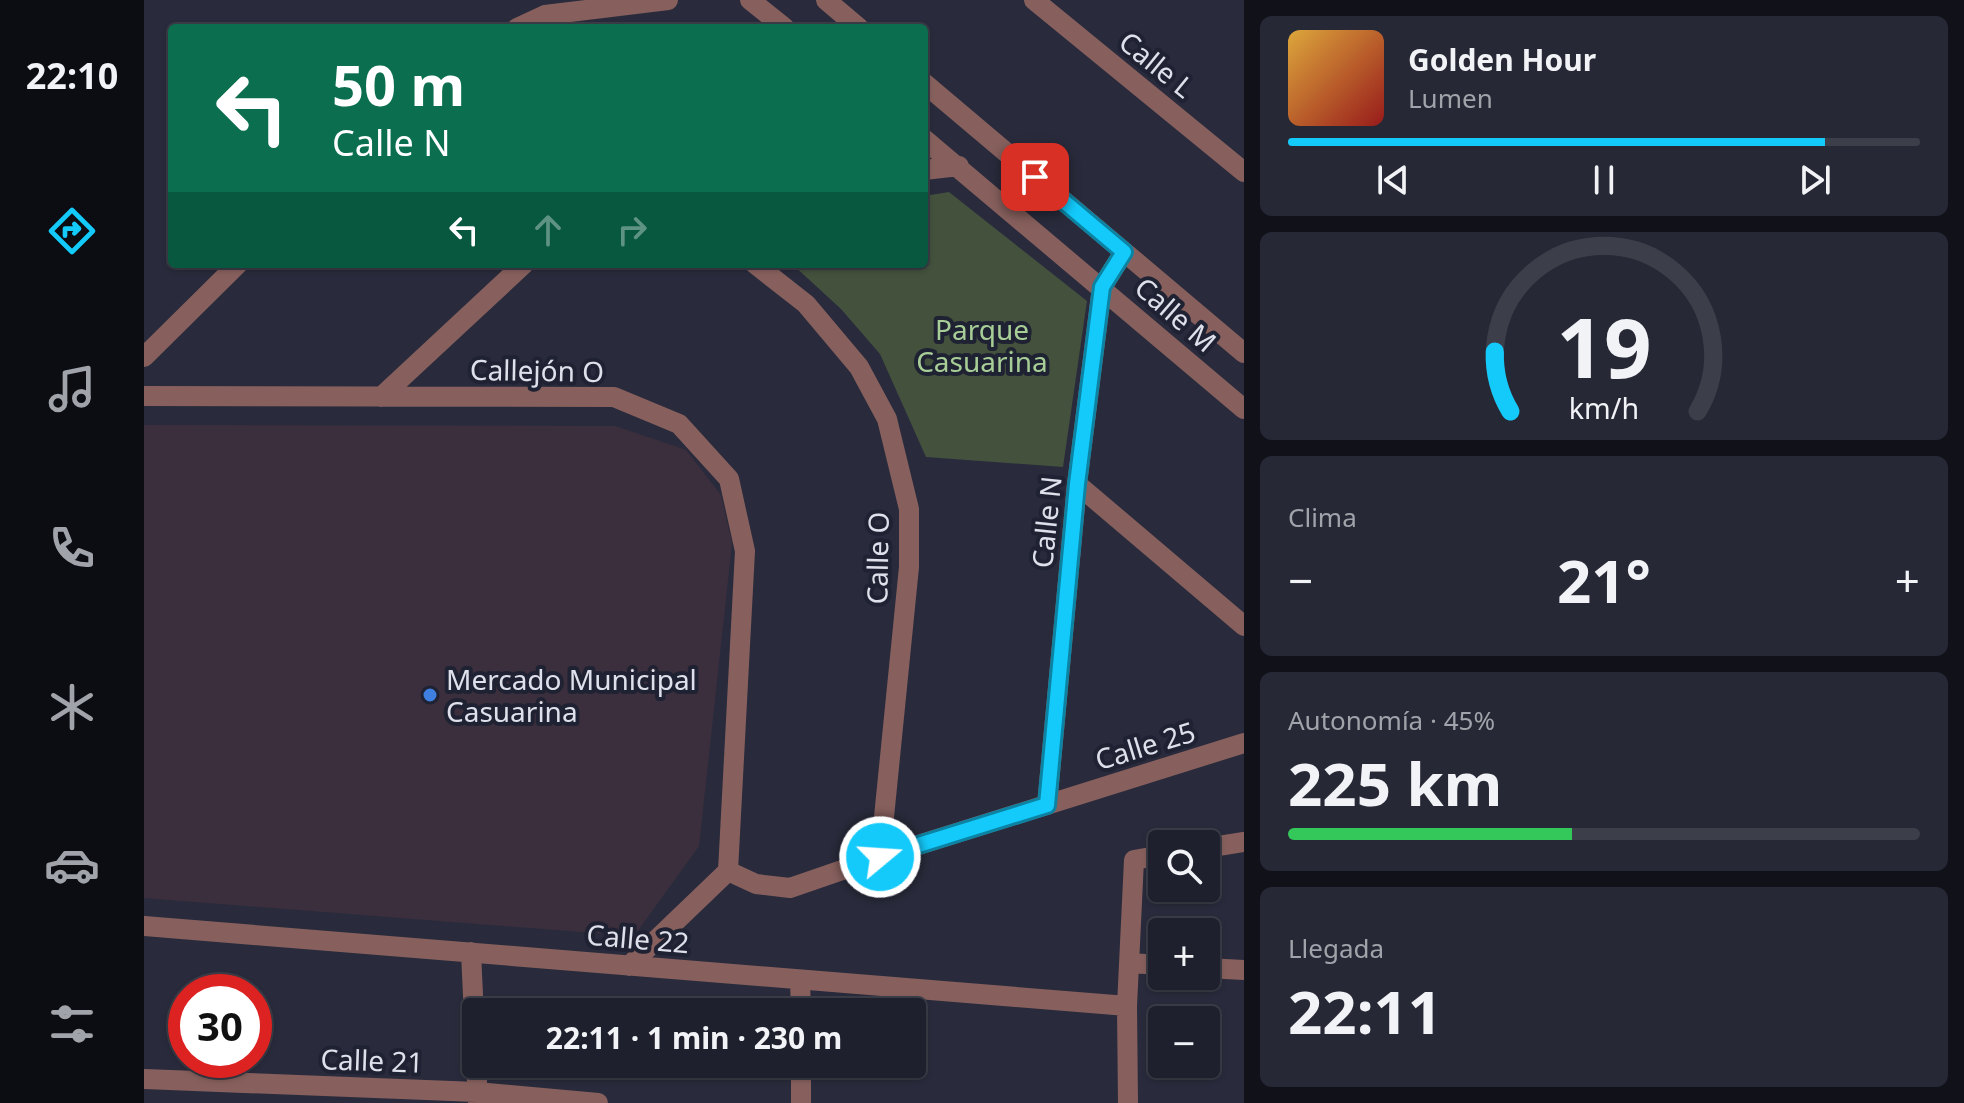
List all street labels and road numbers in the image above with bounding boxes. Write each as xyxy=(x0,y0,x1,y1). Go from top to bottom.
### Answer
street label: Calle L xyxy=(1112,22,1202,106)
street label: Calle M xyxy=(1127,268,1225,360)
street label: Callejón O xyxy=(470,350,604,390)
street label: Calle N xyxy=(1022,474,1070,570)
street label: Calle O xyxy=(857,511,897,605)
street label: Calle 25 xyxy=(1090,712,1200,778)
street label: Calle 22 xyxy=(585,915,691,961)
street label: Calle 21 xyxy=(320,1039,424,1081)

